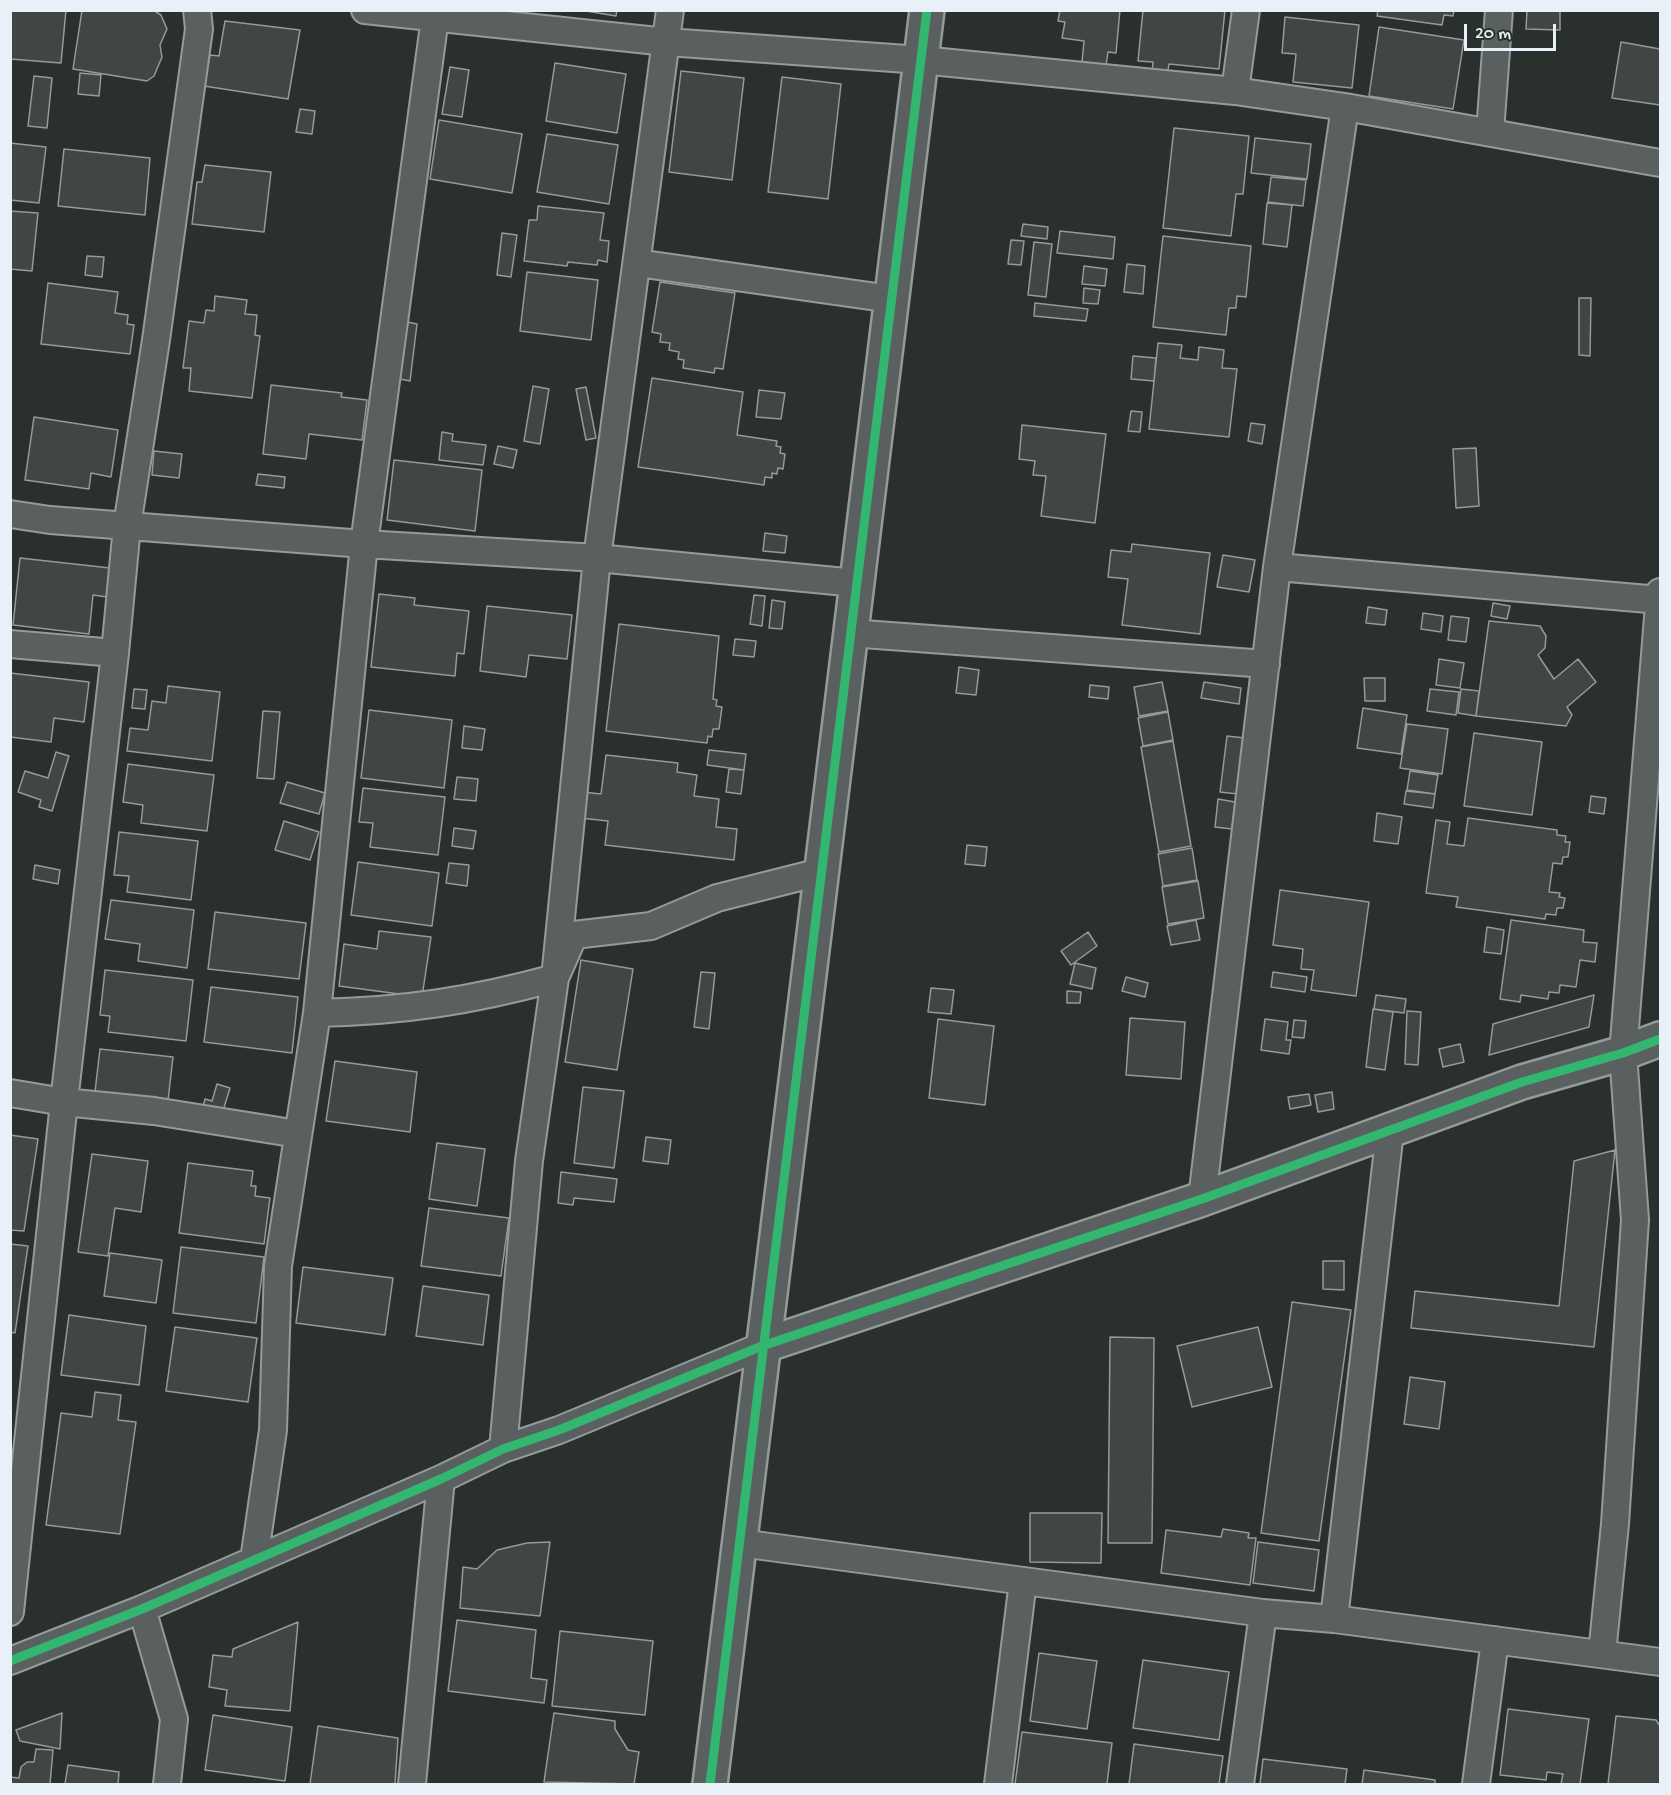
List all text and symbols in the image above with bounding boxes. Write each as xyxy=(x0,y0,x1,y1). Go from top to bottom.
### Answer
scale bar xyxy=(1467,12,1558,50)
text: 20 m xyxy=(1475,24,1511,45)

